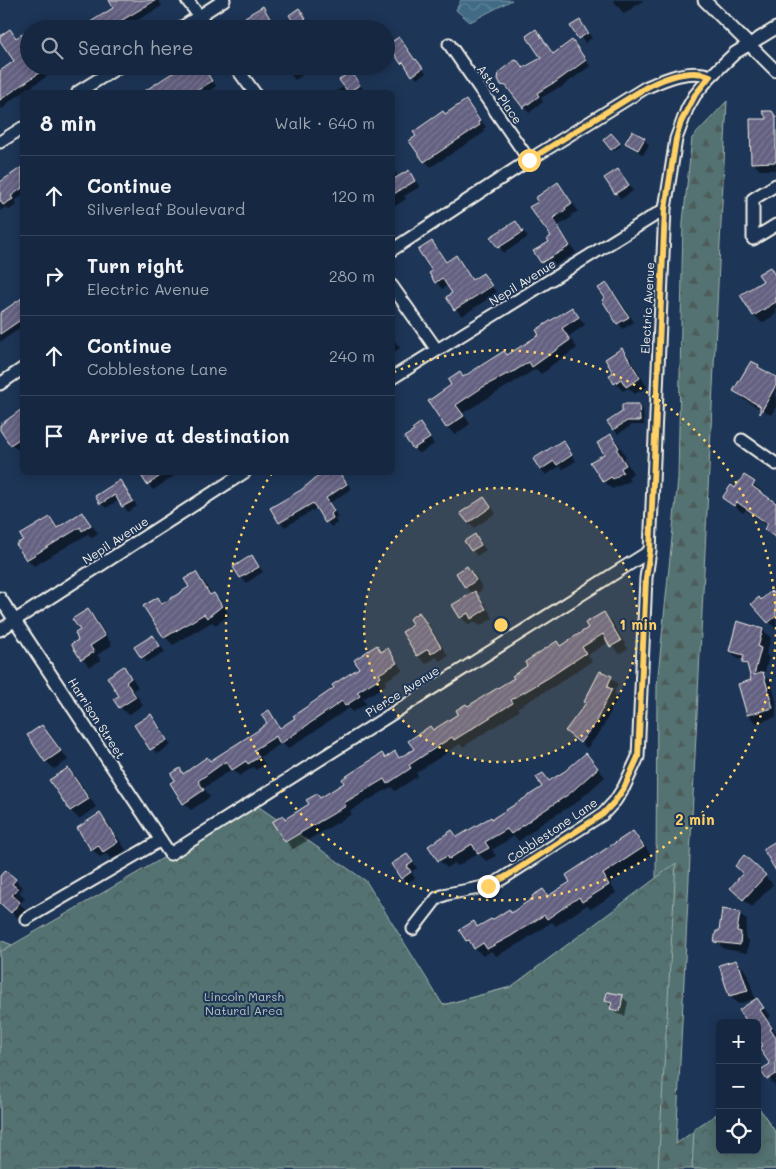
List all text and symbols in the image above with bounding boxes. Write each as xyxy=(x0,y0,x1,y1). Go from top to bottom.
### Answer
search box xyxy=(20,20,395,75)
icon: search xyxy=(38,34,66,62)
text: Search here xyxy=(78,35,194,60)
street label: Astor Place xyxy=(474,61,526,127)
text: 8 min xyxy=(40,109,96,136)
text: Walk · 640 m xyxy=(274,112,375,133)
route start xyxy=(518,149,541,172)
text: Continue xyxy=(87,173,172,198)
icon: ahead xyxy=(40,182,68,210)
text: 120 m xyxy=(331,185,375,206)
text: Silverleaf Boulevard xyxy=(87,198,245,219)
text: Turn right xyxy=(87,253,184,278)
street label: Nepil Avenue xyxy=(486,255,558,309)
icon: right xyxy=(40,262,68,290)
street label: Electric Avenue xyxy=(637,262,657,354)
text: 280 m xyxy=(329,265,375,286)
text: Electric Avenue xyxy=(87,278,209,299)
text: Continue xyxy=(87,333,172,358)
icon: ahead xyxy=(40,342,68,370)
text: 240 m xyxy=(329,345,375,366)
text: Cobblestone Lane xyxy=(87,358,228,379)
icon: arrive xyxy=(40,422,68,450)
text: Arrive at destination xyxy=(87,423,290,448)
street label: Nepil Avenue xyxy=(79,513,151,567)
text: 1 min xyxy=(619,614,657,634)
centre of rings xyxy=(492,616,510,634)
street label: Pierce Avenue xyxy=(362,662,442,720)
street label: Harrison Street xyxy=(65,674,129,762)
street label: Cobblestone Lane xyxy=(504,794,600,866)
text: 2 min xyxy=(675,809,715,829)
route end xyxy=(477,875,500,898)
park label: Lincoln Marsh Natural Area xyxy=(204,988,284,1018)
map controls xyxy=(716,1019,761,1154)
button: + xyxy=(716,1019,761,1064)
button: − xyxy=(716,1064,761,1109)
button: locate xyxy=(716,1109,761,1154)

